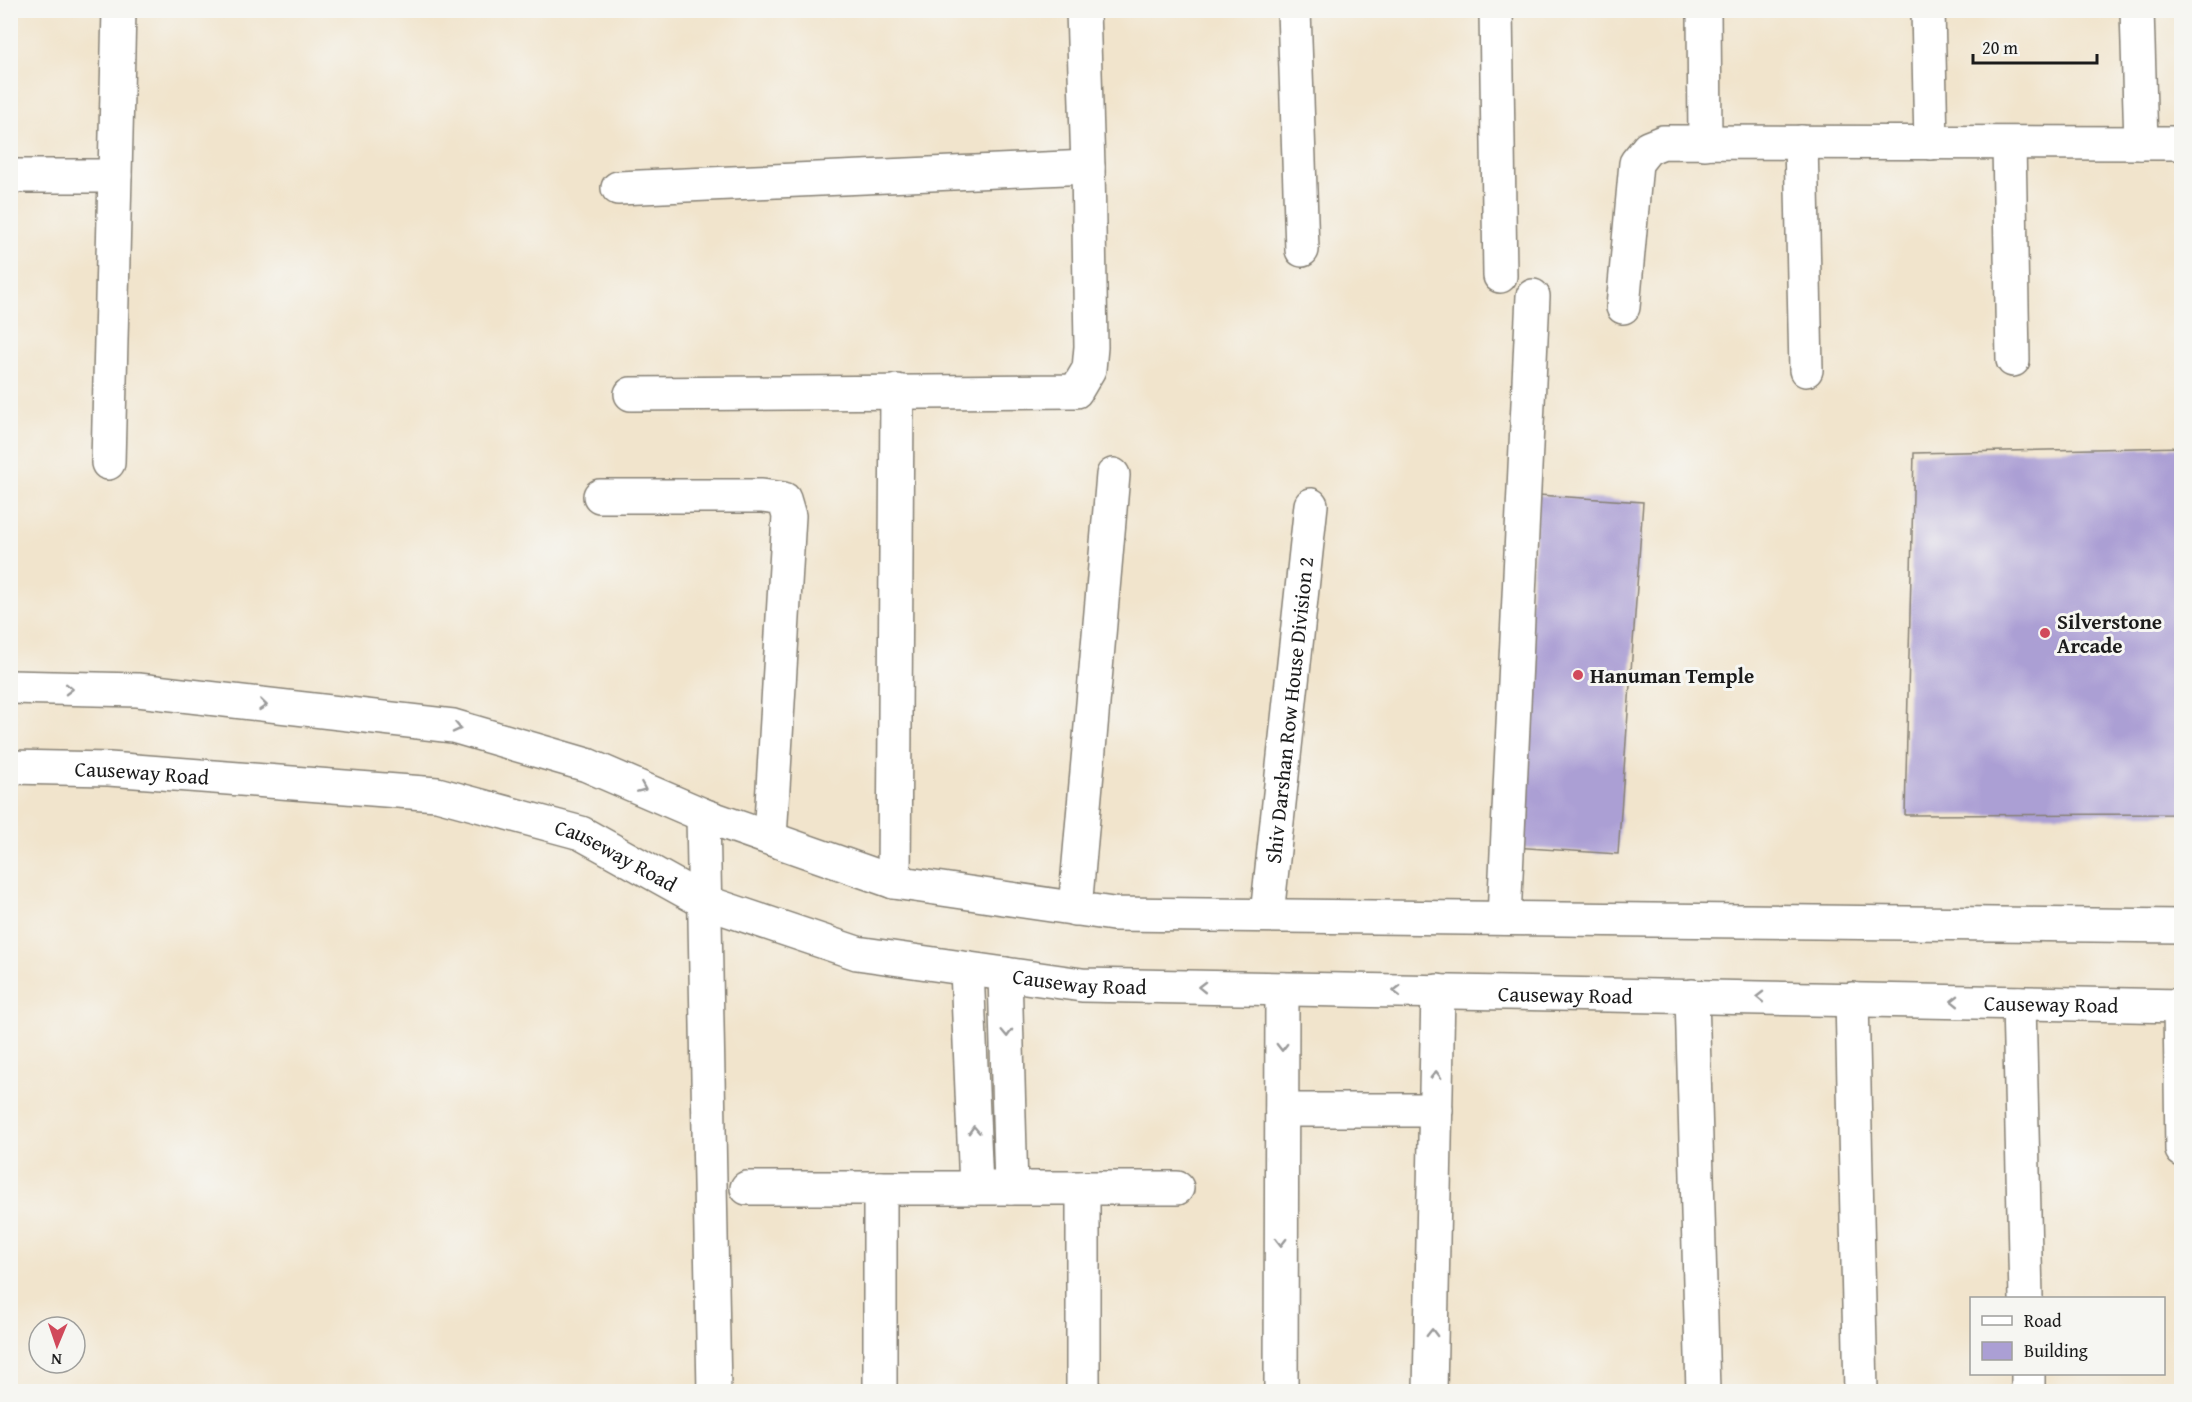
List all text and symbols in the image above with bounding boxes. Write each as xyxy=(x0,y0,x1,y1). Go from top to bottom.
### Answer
scale bar xyxy=(1973,27,2098,65)
text: 20 m xyxy=(1982,34,2018,61)
street label: Shiv Darshan Row House Division 2 xyxy=(1257,555,1321,865)
place label: Silverstone Arcade xyxy=(2057,606,2162,661)
marker: Silverstone Arcade xyxy=(2038,626,2052,640)
place label: Hanuman Temple xyxy=(1590,660,1754,691)
marker: Hanuman Temple xyxy=(1571,668,1585,682)
one-way arrow xyxy=(64,682,73,695)
one-way arrow xyxy=(259,698,268,710)
one-way arrow xyxy=(451,720,461,733)
street label: Causeway Road xyxy=(74,753,211,792)
one-way arrow xyxy=(635,781,646,793)
street label: Causeway Road xyxy=(551,811,684,899)
street label: Causeway Road xyxy=(1011,960,1148,1002)
street label: Causeway Road xyxy=(1498,977,1634,1011)
one-way arrow xyxy=(1198,981,1207,993)
one-way arrow xyxy=(1393,984,1402,997)
street label: Causeway Road xyxy=(1984,987,2119,1020)
one-way arrow xyxy=(1756,991,1765,1003)
one-way arrow xyxy=(1951,995,1960,1007)
one-way arrow xyxy=(1000,1028,1013,1037)
one-way arrow xyxy=(1276,1043,1288,1052)
one-way arrow xyxy=(1430,1071,1443,1080)
one-way arrow xyxy=(967,1125,980,1134)
one-way arrow xyxy=(1275,1238,1288,1247)
legend xyxy=(1970,1297,2165,1375)
text: Road xyxy=(2024,1307,2062,1334)
north arrow xyxy=(27,1315,87,1375)
one-way arrow xyxy=(1425,1329,1438,1338)
text: Building xyxy=(2024,1337,2088,1364)
text: N xyxy=(50,1348,62,1372)

